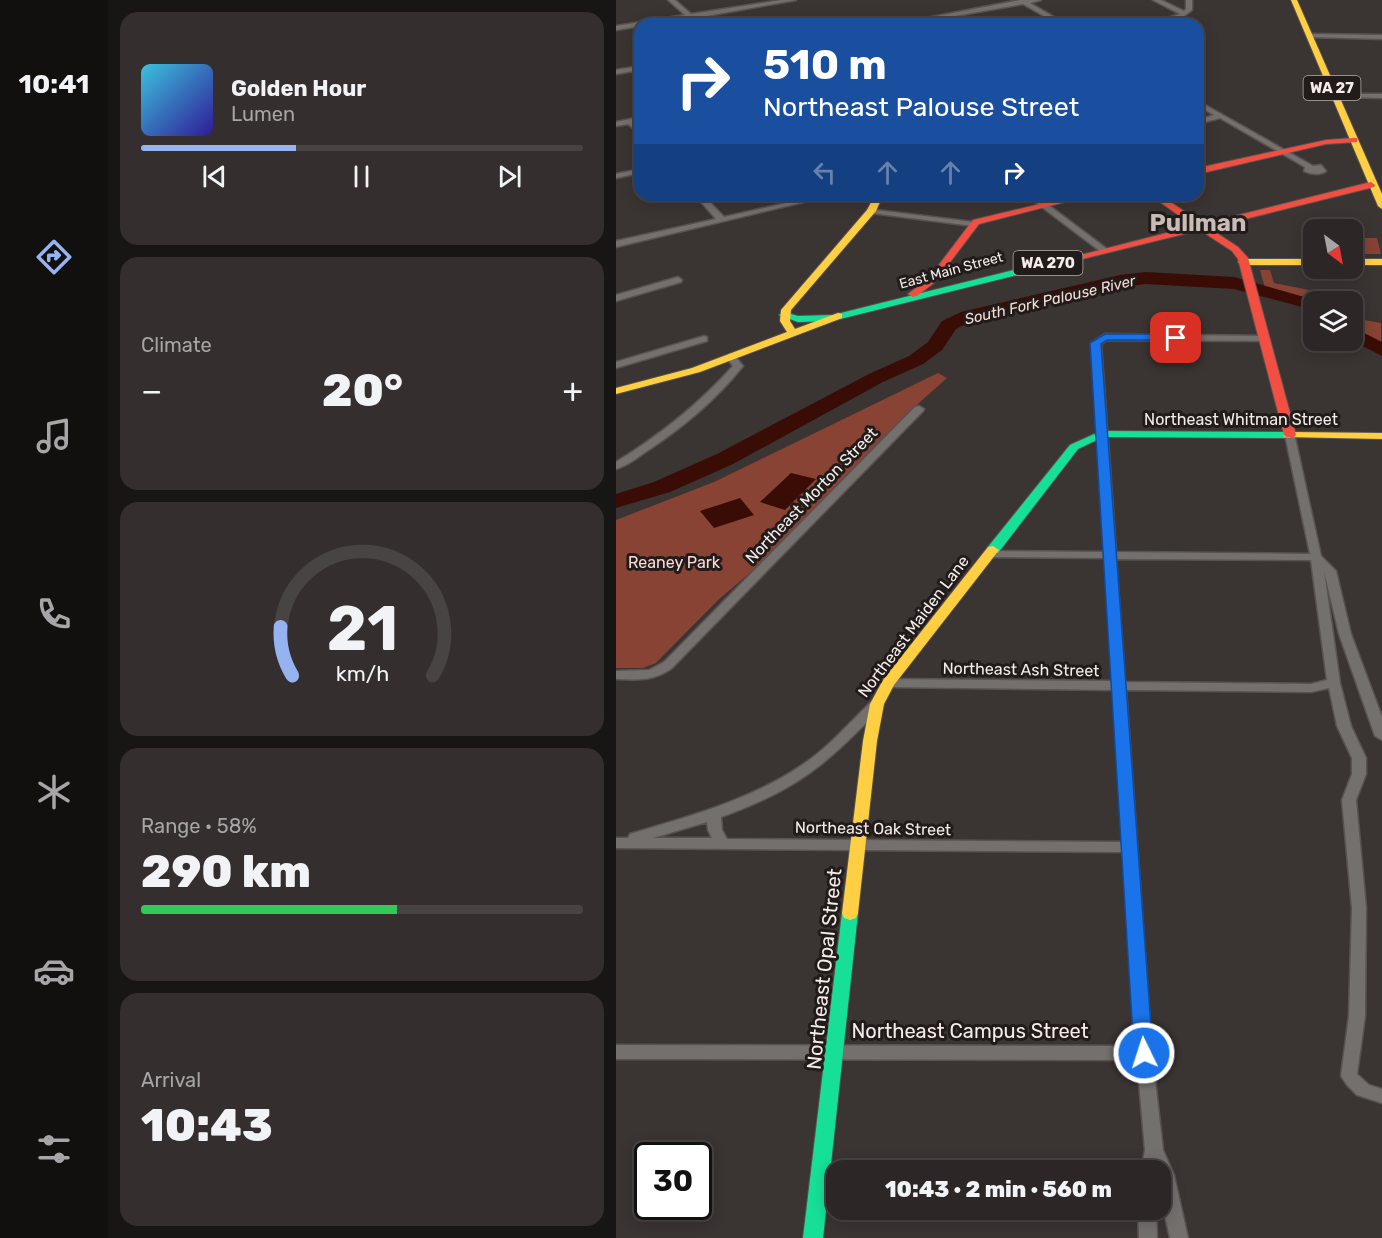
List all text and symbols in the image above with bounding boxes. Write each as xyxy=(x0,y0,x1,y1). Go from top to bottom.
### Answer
text: 510 m xyxy=(763,40,887,90)
icon: right xyxy=(664,42,742,120)
text: 10:41 xyxy=(19,68,89,100)
text: Golden Hour xyxy=(231,75,366,102)
road number: WA 27 xyxy=(1304,76,1360,100)
text: Northeast Palouse Street xyxy=(763,91,1079,123)
text: Lumen xyxy=(231,102,295,126)
icon: left xyxy=(808,156,841,189)
icon: ahead xyxy=(871,156,904,189)
icon: ahead xyxy=(934,156,967,189)
icon: right xyxy=(997,156,1030,189)
icon: previous xyxy=(198,160,231,193)
icon: pause xyxy=(345,160,378,193)
icon: next xyxy=(493,160,526,193)
district label: Pullman xyxy=(1150,209,1246,237)
north arrow xyxy=(1303,219,1363,279)
map controls xyxy=(1303,219,1363,351)
icon: directions xyxy=(33,236,75,278)
street label: East Main Street xyxy=(897,248,1005,293)
road number: WA 270 xyxy=(1014,251,1082,275)
water label: South Fork Palouse River xyxy=(963,271,1138,328)
button: layers xyxy=(1303,291,1363,351)
pin xyxy=(1150,312,1201,363)
icon: arrive xyxy=(1159,321,1192,354)
text: Climate xyxy=(141,333,212,357)
text: 20° xyxy=(322,364,403,417)
text: − xyxy=(141,371,162,410)
text: + xyxy=(562,371,583,410)
street label: Northeast Whitman Street xyxy=(1144,410,1338,429)
icon: music xyxy=(33,415,75,457)
street label: Northeast Morton Street xyxy=(741,423,881,567)
street label: Northeast Maiden Lane xyxy=(854,552,973,701)
park label: Reaney Park xyxy=(628,553,721,572)
text: 21 xyxy=(326,592,398,666)
icon: phone xyxy=(33,593,75,635)
street label: Northeast Ash Street xyxy=(942,659,1100,680)
text: km/h xyxy=(335,661,389,686)
icon: climate xyxy=(33,771,75,813)
text: Range · 58% xyxy=(141,814,257,838)
street label: Northeast Oak Street xyxy=(795,818,951,839)
text: 290 km xyxy=(141,845,311,898)
street label: Northeast Opal Street xyxy=(801,867,847,1071)
icon: car xyxy=(33,950,75,992)
street label: Northeast Campus Street xyxy=(851,1019,1089,1043)
position arrow xyxy=(1112,1021,1176,1085)
text: Arrival xyxy=(141,1068,201,1092)
text: 10:43 xyxy=(141,1099,273,1152)
icon: filters xyxy=(33,1128,75,1170)
speed limit sign: 30 xyxy=(634,1142,712,1220)
text: 10:43 · 2 min · 560 m xyxy=(885,1176,1112,1203)

